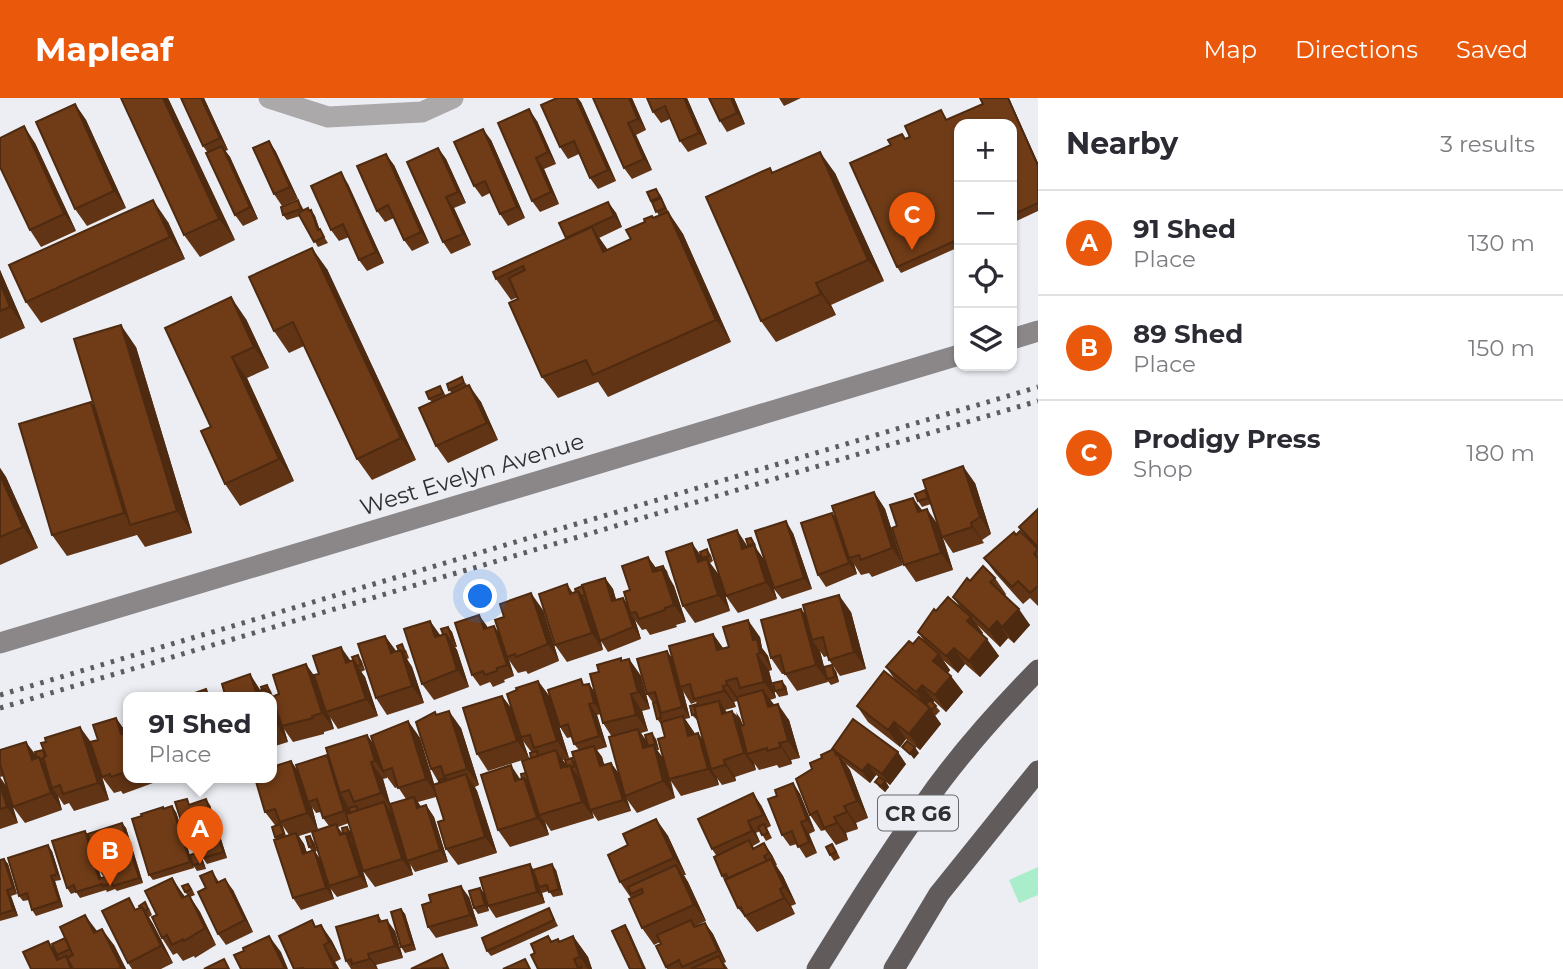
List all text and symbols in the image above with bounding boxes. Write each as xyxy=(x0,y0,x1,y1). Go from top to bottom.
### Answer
text: Mapleaf xyxy=(35,29,173,69)
text: Map xyxy=(1204,35,1257,64)
text: Directions xyxy=(1295,35,1418,64)
text: Saved xyxy=(1456,35,1528,64)
map controls xyxy=(954,119,1017,371)
button: + xyxy=(954,119,1017,182)
text: Nearby xyxy=(1066,125,1178,162)
text: 3 results xyxy=(1440,130,1535,158)
button: − xyxy=(954,182,1017,245)
pin: C xyxy=(889,192,935,250)
text: 91 Shed xyxy=(1133,213,1236,245)
text: A xyxy=(1080,229,1098,257)
text: 130 m xyxy=(1468,229,1535,257)
button: locate xyxy=(954,245,1017,308)
text: Place xyxy=(1133,245,1196,273)
button: layers xyxy=(954,308,1017,371)
text: 89 Shed xyxy=(1133,318,1243,350)
text: B xyxy=(1080,334,1098,362)
text: 150 m xyxy=(1468,334,1535,362)
text: Place xyxy=(1133,350,1196,378)
text: Prodigy Press xyxy=(1133,423,1320,455)
street label: West Evelyn Avenue xyxy=(357,427,587,521)
text: C xyxy=(1081,439,1097,467)
text: 180 m xyxy=(1466,439,1535,467)
text: Shop xyxy=(1133,455,1193,483)
your location xyxy=(463,579,497,613)
popup xyxy=(123,692,277,783)
text: 91 Shed xyxy=(148,708,252,740)
text: Place xyxy=(148,740,211,768)
road number: CR G6 xyxy=(878,796,958,830)
pin: A xyxy=(177,806,223,864)
pin: B xyxy=(87,828,133,886)

